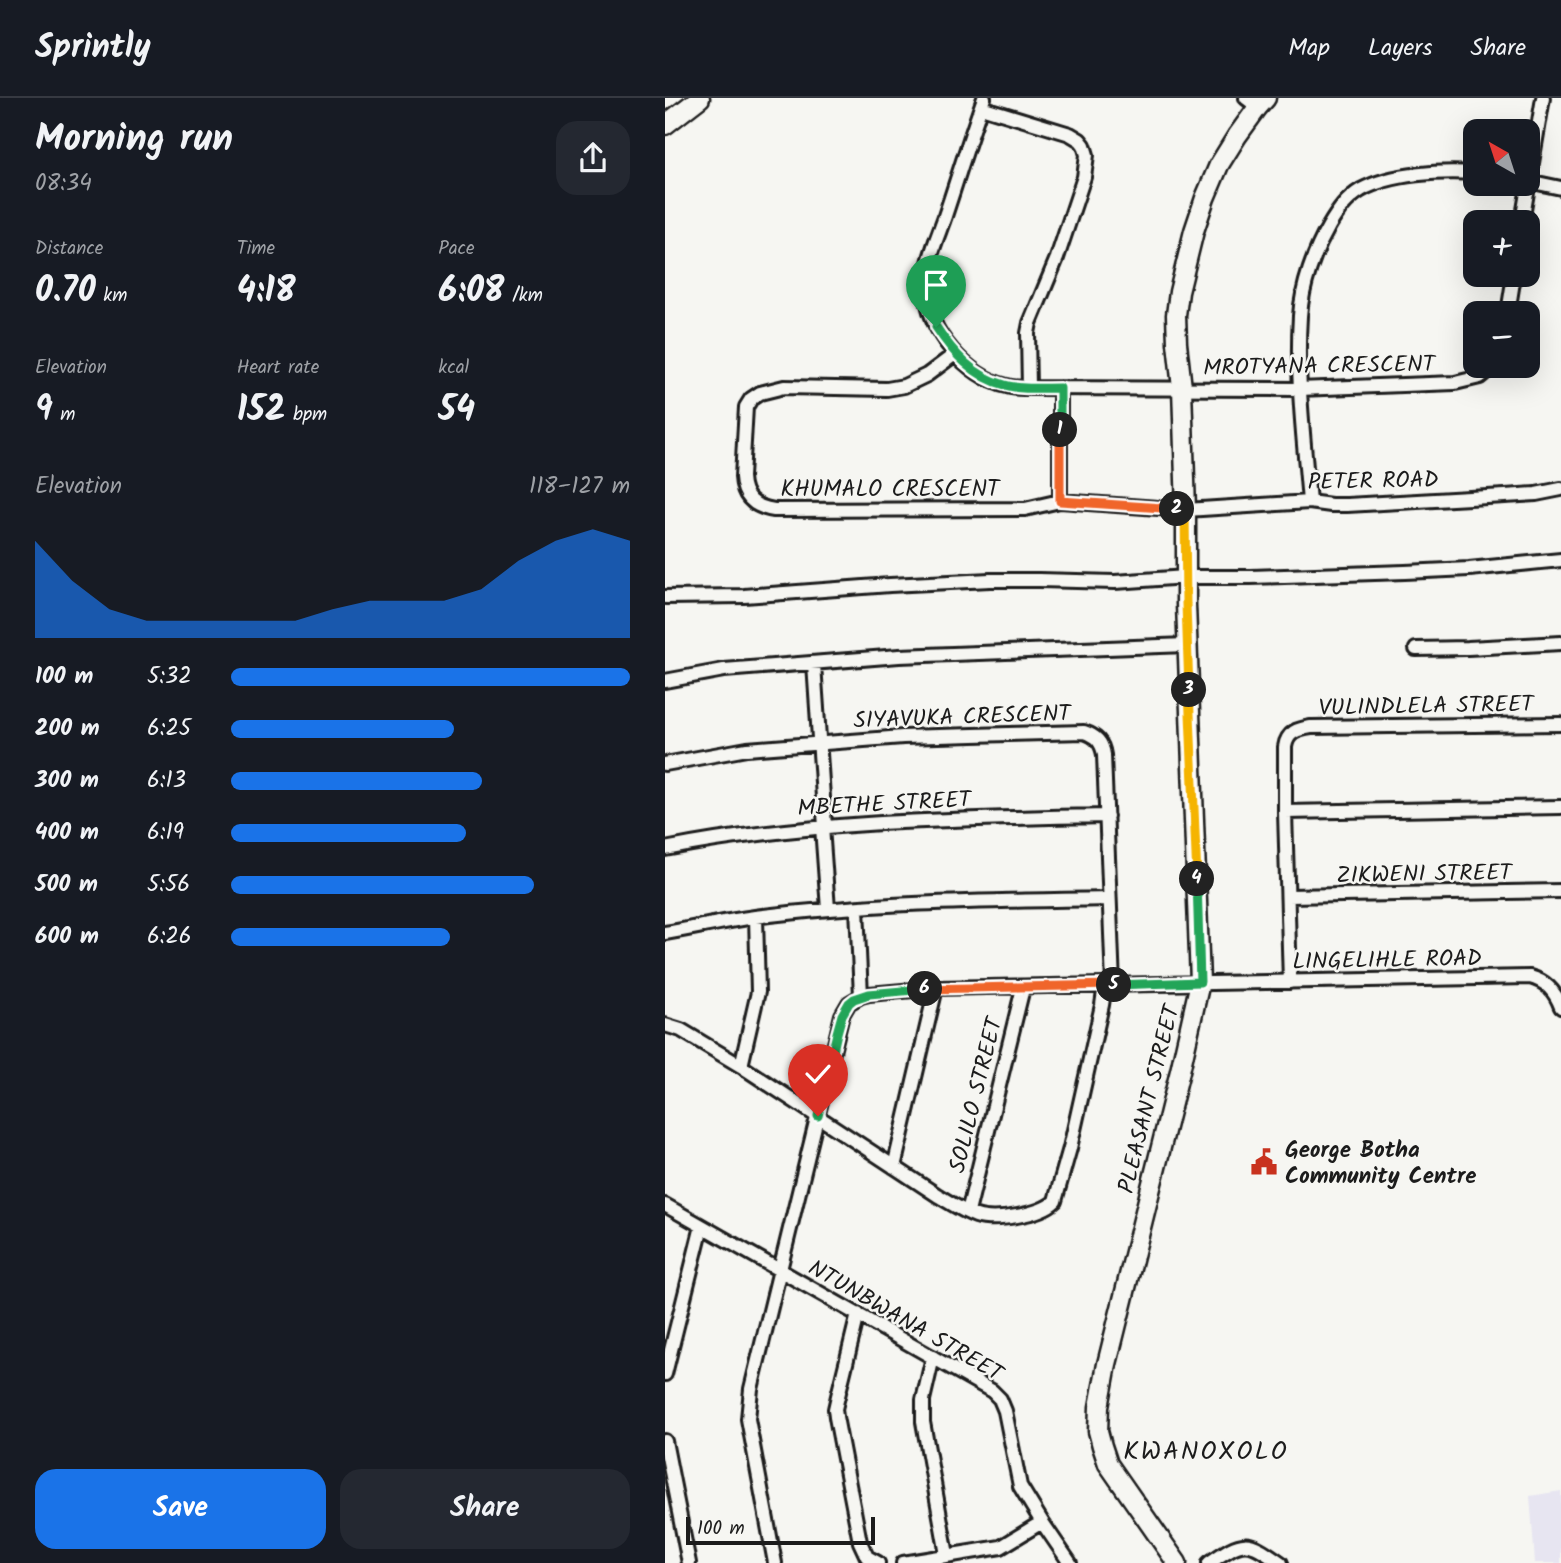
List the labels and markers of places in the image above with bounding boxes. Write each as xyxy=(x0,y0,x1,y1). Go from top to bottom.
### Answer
pin xyxy=(906,255,966,327)
pin: 1 xyxy=(1043,412,1077,448)
pin: 2 xyxy=(1159,492,1195,526)
pin: 3 xyxy=(1171,672,1207,708)
pin: 4 xyxy=(1179,862,1215,896)
pin: 5 xyxy=(1097,968,1131,1002)
pin: 6 xyxy=(908,972,943,1006)
pin xyxy=(788,1044,848,1116)
place label: George Botha Community Centre xyxy=(1285,1133,1477,1195)
public building icon: George Botha Community Centre xyxy=(1249,1147,1279,1177)

